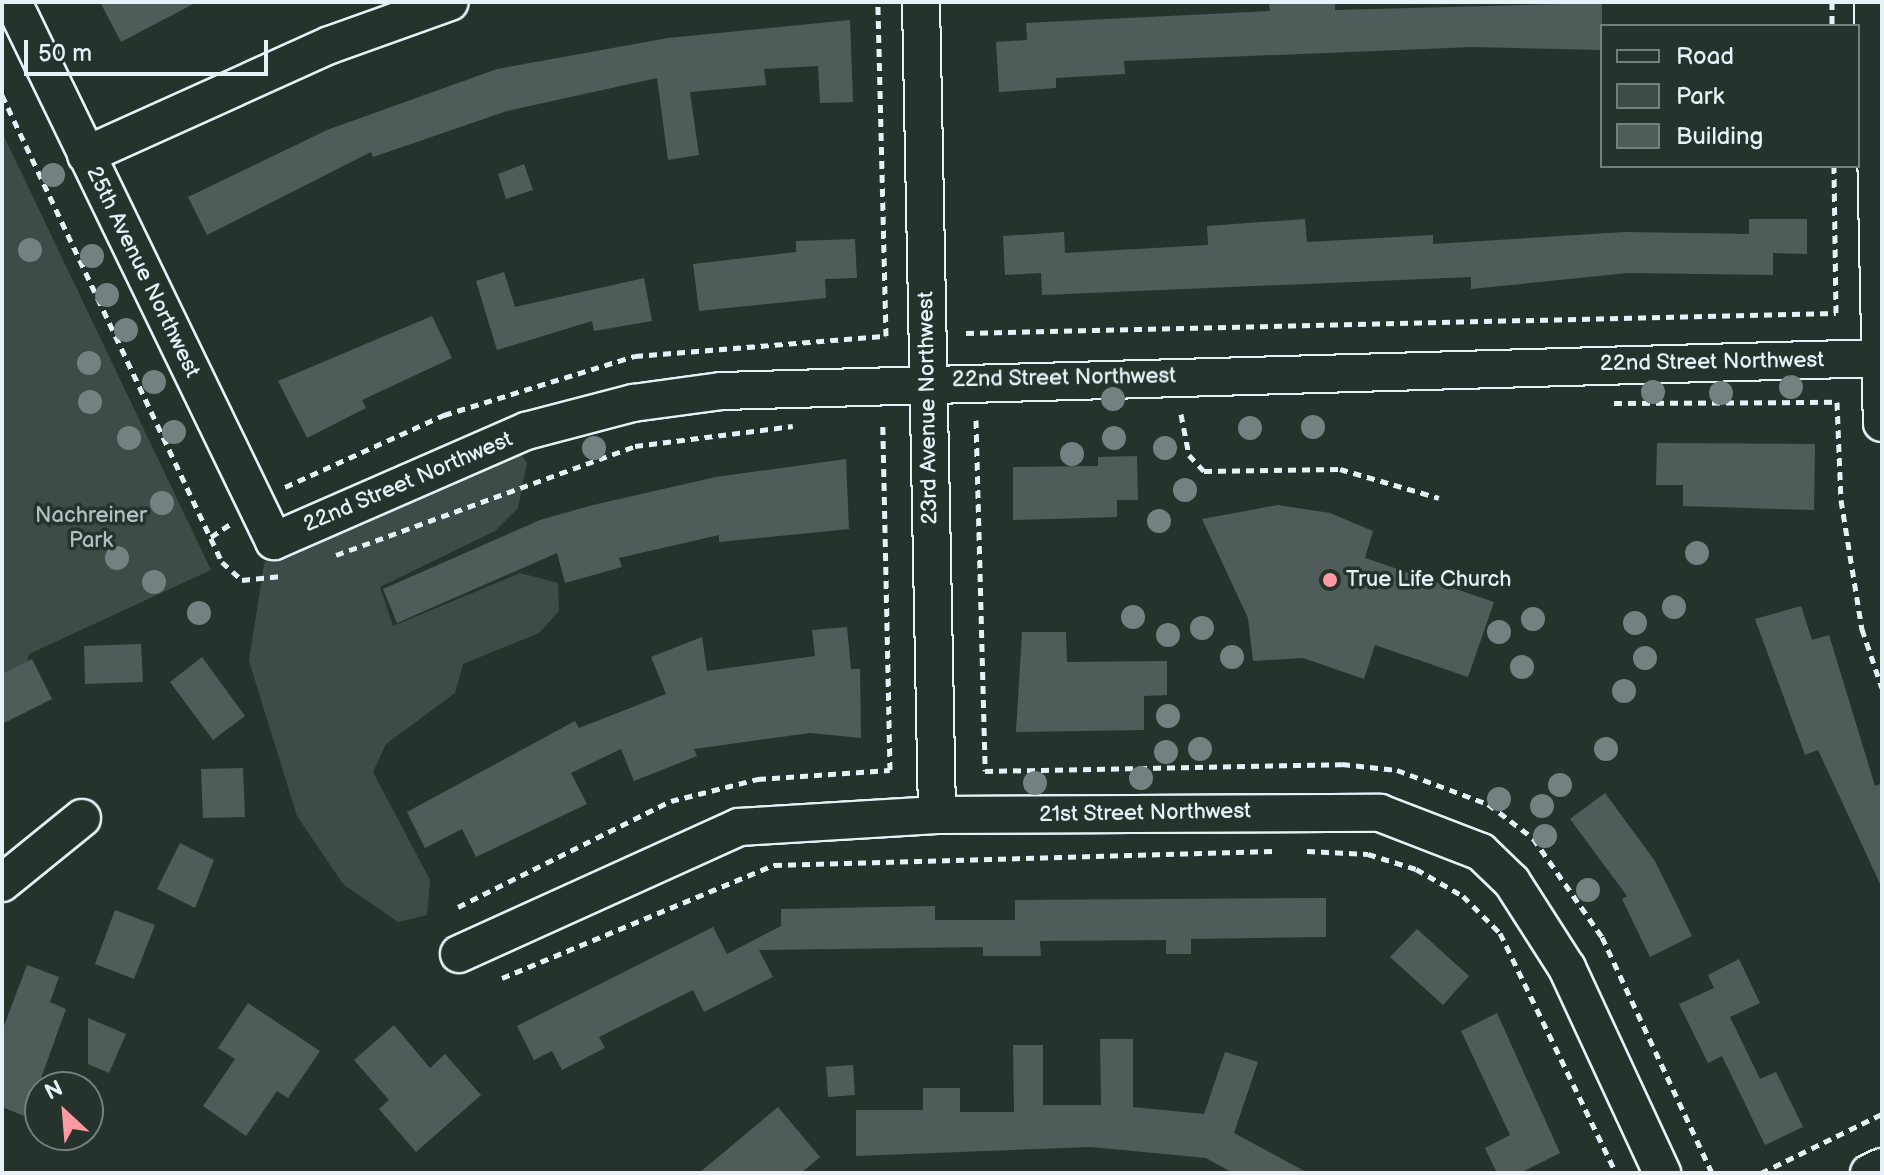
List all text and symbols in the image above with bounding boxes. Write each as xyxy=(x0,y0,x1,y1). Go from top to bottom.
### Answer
scale bar xyxy=(28,24,272,74)
legend xyxy=(1600,24,1860,168)
text: 50 m xyxy=(38,39,92,68)
text: Road xyxy=(1676,42,1734,71)
text: Park xyxy=(1676,82,1724,111)
text: Building xyxy=(1676,122,1763,151)
street label: 25th Avenue Northwest xyxy=(80,162,206,382)
street label: 23rd Avenue Northwest xyxy=(913,291,943,525)
street label: 22nd Street Northwest xyxy=(1600,347,1824,377)
street label: 22nd Street Northwest xyxy=(952,363,1176,393)
street label: 22nd Street Northwest xyxy=(300,426,516,538)
park label: Nachreiner Park xyxy=(35,502,147,554)
place label: True Life Church xyxy=(1346,567,1511,593)
marker: True Life Church xyxy=(1321,571,1339,589)
street label: 21st Street Northwest xyxy=(1039,798,1251,828)
north arrow xyxy=(24,1071,104,1151)
text: N xyxy=(41,1075,67,1107)

